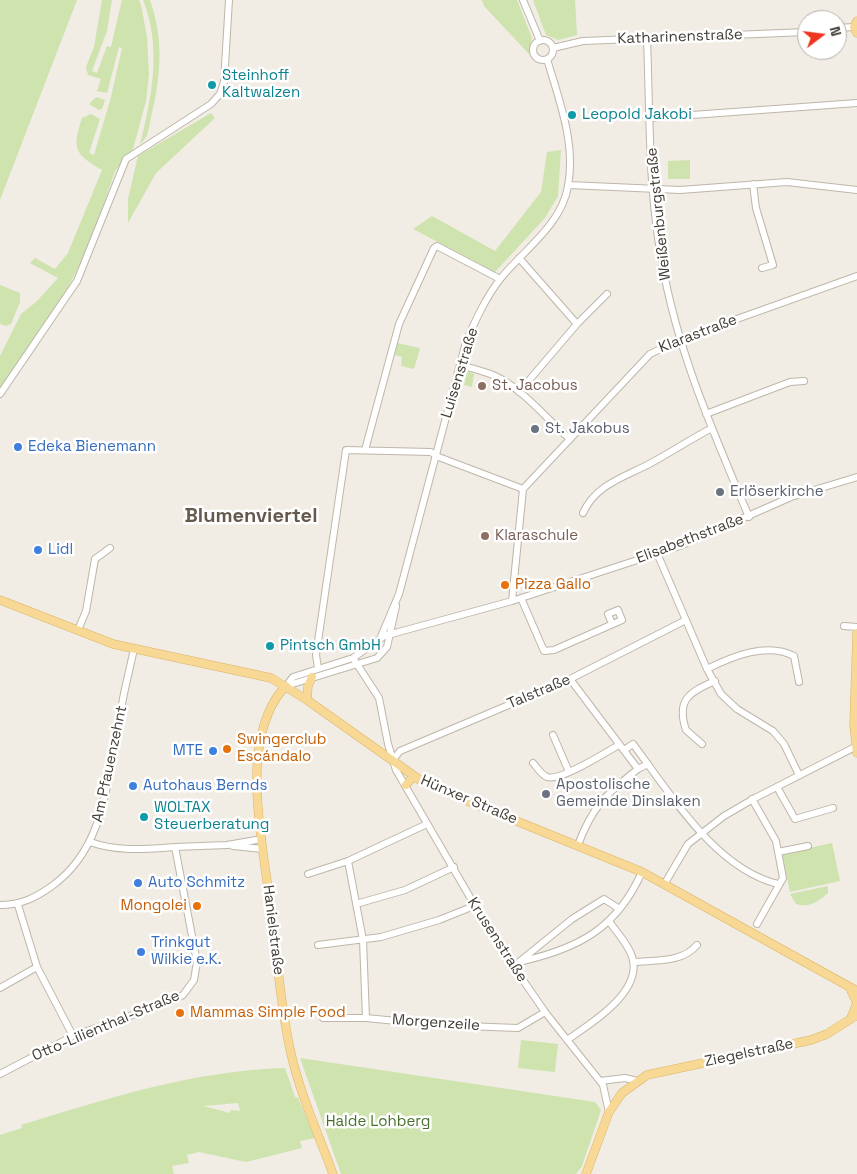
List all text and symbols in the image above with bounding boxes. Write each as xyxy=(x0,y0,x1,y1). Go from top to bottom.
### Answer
north arrow xyxy=(797,10,847,60)
text: N xyxy=(826,25,845,38)
street label: Katharinenstraße xyxy=(617,26,743,48)
place label: Steinhoff Kaltwalzen xyxy=(222,67,300,102)
marker: Steinhoff Kaltwalzen xyxy=(206,79,218,91)
place label: Leopold Jakobi xyxy=(582,106,692,124)
marker: Leopold Jakobi xyxy=(566,109,578,121)
street label: Weißenburgstraße xyxy=(643,147,675,281)
street label: Klarastraße xyxy=(656,311,740,357)
street label: Luisenstraße xyxy=(438,325,482,421)
place label: St. Jacobus xyxy=(492,377,578,395)
marker: St. Jacobus xyxy=(476,380,488,392)
place label: St. Jakobus xyxy=(545,420,630,438)
marker: St. Jakobus xyxy=(529,423,541,435)
place label: Edeka Bienemann xyxy=(28,438,156,456)
marker: Edeka Bienemann xyxy=(12,441,24,453)
place label: Erlöserkirche xyxy=(730,483,824,501)
marker: Erlöserkirche xyxy=(714,486,726,498)
district label: Blumenviertel xyxy=(185,505,317,529)
street label: Elisabethstraße xyxy=(634,510,746,568)
place label: Klaraschule xyxy=(495,527,578,545)
marker: Klaraschule xyxy=(479,530,491,542)
place label: Lidl xyxy=(48,541,73,559)
marker: Lidl xyxy=(32,544,44,556)
place label: Pizza Gallo xyxy=(515,576,591,594)
marker: Pizza Gallo xyxy=(499,579,511,591)
place label: Pintsch GmbH xyxy=(280,637,381,655)
marker: Pintsch GmbH xyxy=(264,640,276,652)
street label: Talstraße xyxy=(505,671,573,713)
street label: Am Pfauenzehnt xyxy=(89,704,131,824)
place label: Swingerclub Escándalo xyxy=(237,731,326,766)
place label: MTE xyxy=(173,742,203,760)
marker: Swingerclub Escándalo xyxy=(221,743,233,755)
marker: MTE xyxy=(207,745,219,757)
street label: Hünxer Straße xyxy=(418,772,520,828)
place label: Apostolische Gemeinde Dinslaken xyxy=(556,776,701,811)
place label: Autohaus Bernds xyxy=(143,777,267,795)
marker: Autohaus Bernds xyxy=(127,780,139,792)
marker: Apostolische Gemeinde Dinslaken xyxy=(540,788,552,800)
place label: WOLTAX Steuerberatung xyxy=(154,799,269,834)
marker: WOLTAX Steuerberatung xyxy=(138,811,150,823)
place label: Auto Schmitz xyxy=(148,874,245,892)
marker: Auto Schmitz xyxy=(132,877,144,889)
street label: Hanielstraße xyxy=(259,884,287,976)
street label: Krusenstraße xyxy=(463,894,531,986)
place label: Mongolei xyxy=(120,897,187,915)
marker: Mongolei xyxy=(191,900,203,912)
place label: Trinkgut Wilkie e.K. xyxy=(151,934,221,969)
marker: Trinkgut Wilkie e.K. xyxy=(135,946,147,958)
street label: Otto-Lilienthal-Straße xyxy=(29,987,183,1065)
place label: Mammas Simple Food xyxy=(190,1004,346,1022)
marker: Mammas Simple Food xyxy=(174,1007,186,1019)
street label: Morgenzeile xyxy=(391,1011,481,1035)
street label: Ziegelstraße xyxy=(703,1035,795,1071)
park label: Halde Lohberg xyxy=(326,1113,430,1131)

